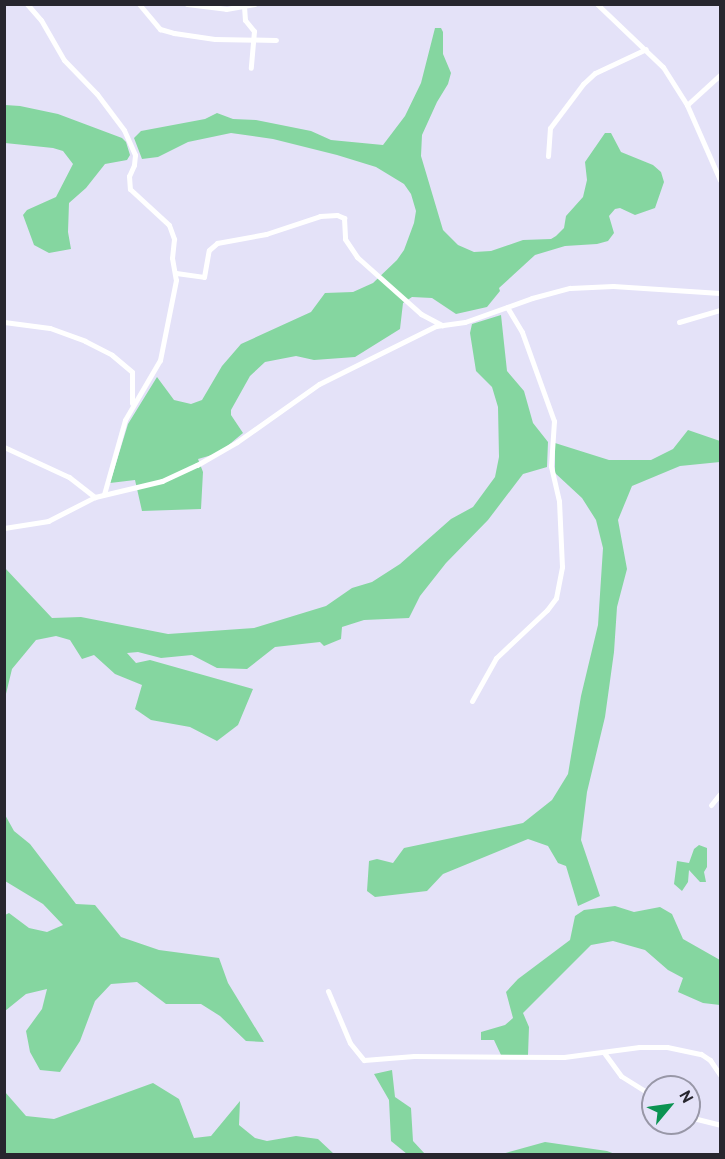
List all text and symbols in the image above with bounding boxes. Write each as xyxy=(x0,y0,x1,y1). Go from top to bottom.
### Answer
north arrow xyxy=(641,1075,701,1135)
text: N xyxy=(673,1087,697,1107)

